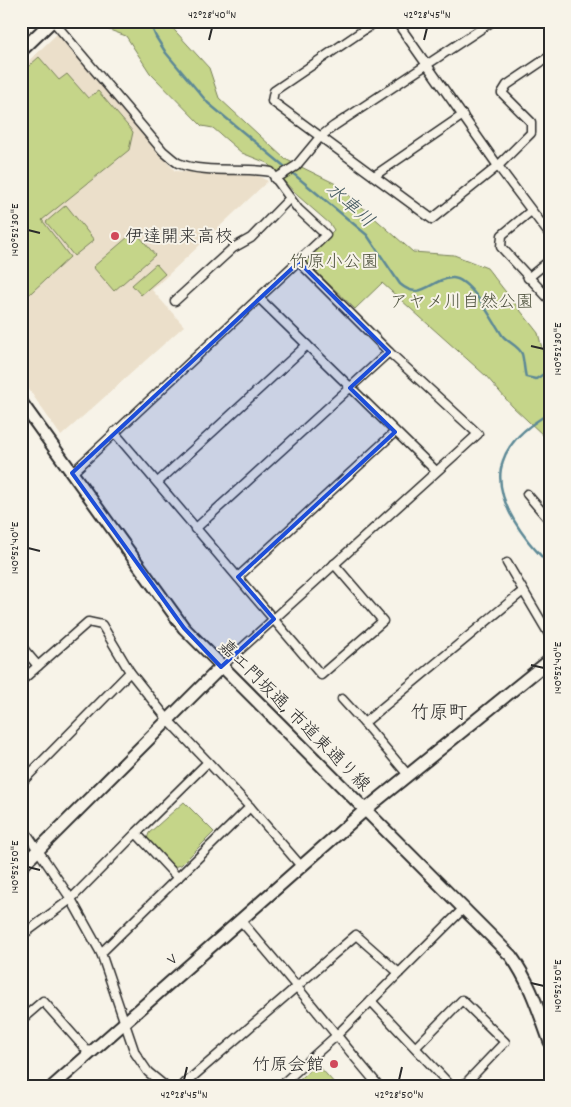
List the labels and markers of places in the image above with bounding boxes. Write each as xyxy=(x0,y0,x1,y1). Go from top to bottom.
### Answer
place label: 伊達開来高校 xyxy=(125,226,233,251)
marker: 伊達開来高校 xyxy=(109,230,121,242)
place label: 竹原会館 xyxy=(252,1054,324,1079)
marker: 竹原会館 xyxy=(328,1058,340,1070)

